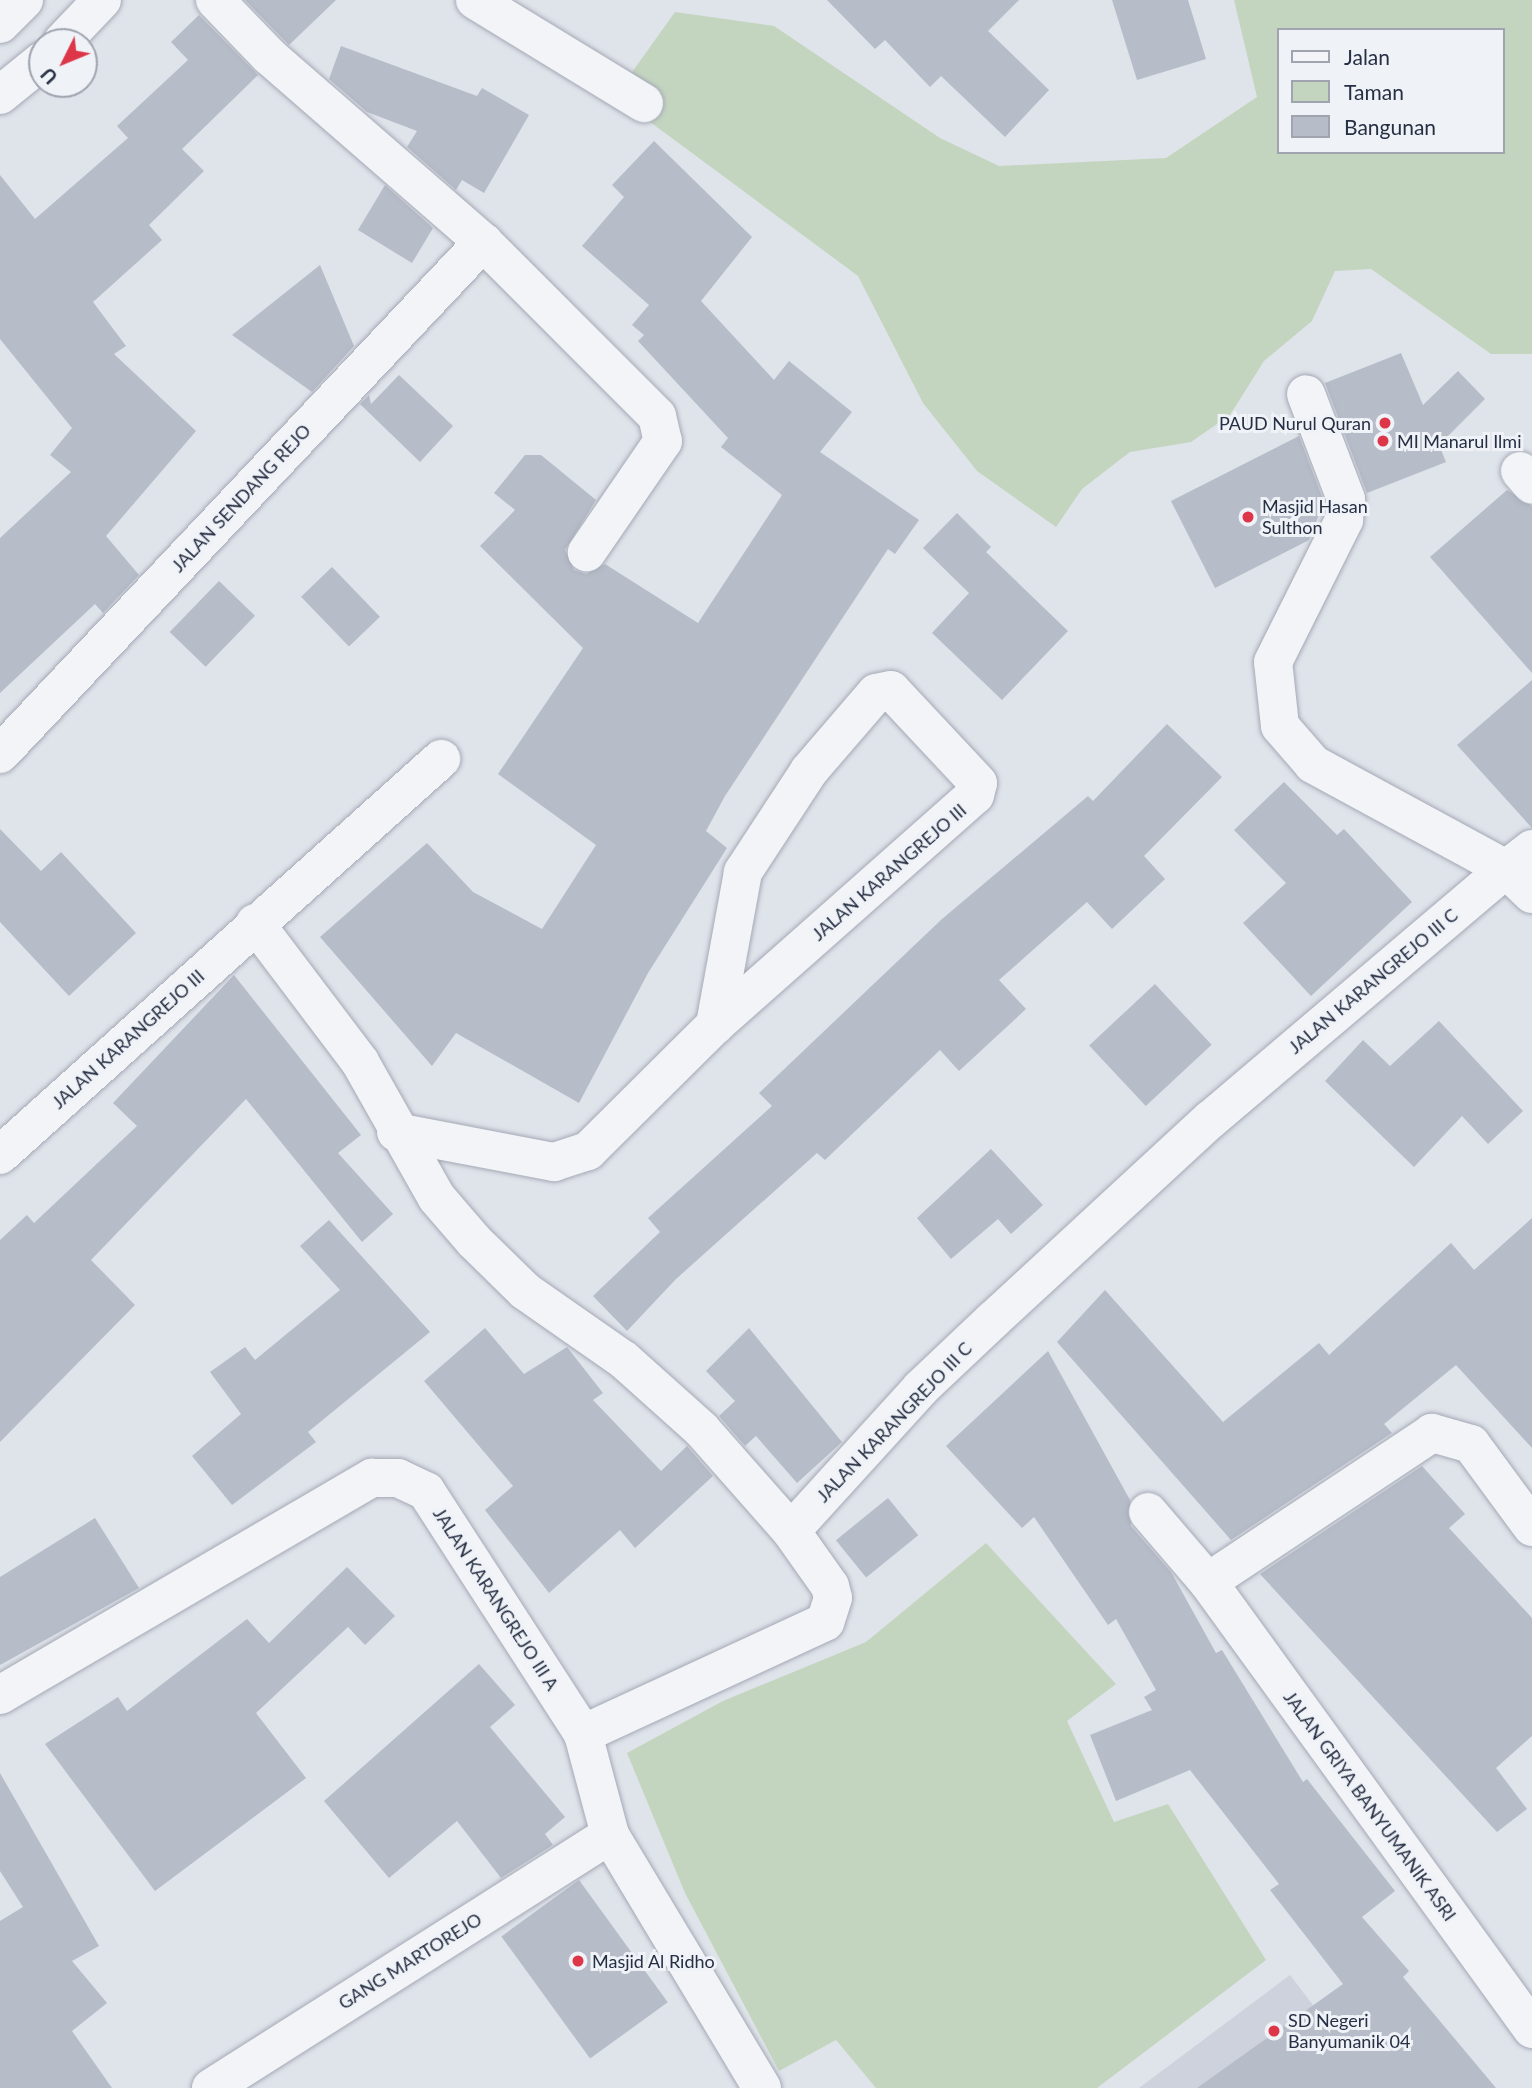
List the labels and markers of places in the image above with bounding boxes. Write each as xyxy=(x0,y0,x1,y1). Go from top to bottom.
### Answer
place label: PAUD Nurul Quran xyxy=(1219,412,1371,434)
marker: PAUD Nurul Quran xyxy=(1377,415,1393,431)
place label: MI Manarul Ilmi xyxy=(1397,430,1521,452)
marker: MI Manarul Ilmi xyxy=(1375,433,1391,449)
place label: Masjid Hasan Sulthon xyxy=(1262,496,1368,538)
marker: Masjid Hasan Sulthon xyxy=(1240,509,1256,525)
place label: Masjid Al Ridho xyxy=(592,1950,715,1972)
marker: Masjid Al Ridho xyxy=(570,1953,586,1969)
place label: SD Negeri Banyumanik 04 xyxy=(1288,2010,1410,2052)
marker: SD Negeri Banyumanik 04 xyxy=(1266,2023,1282,2039)

